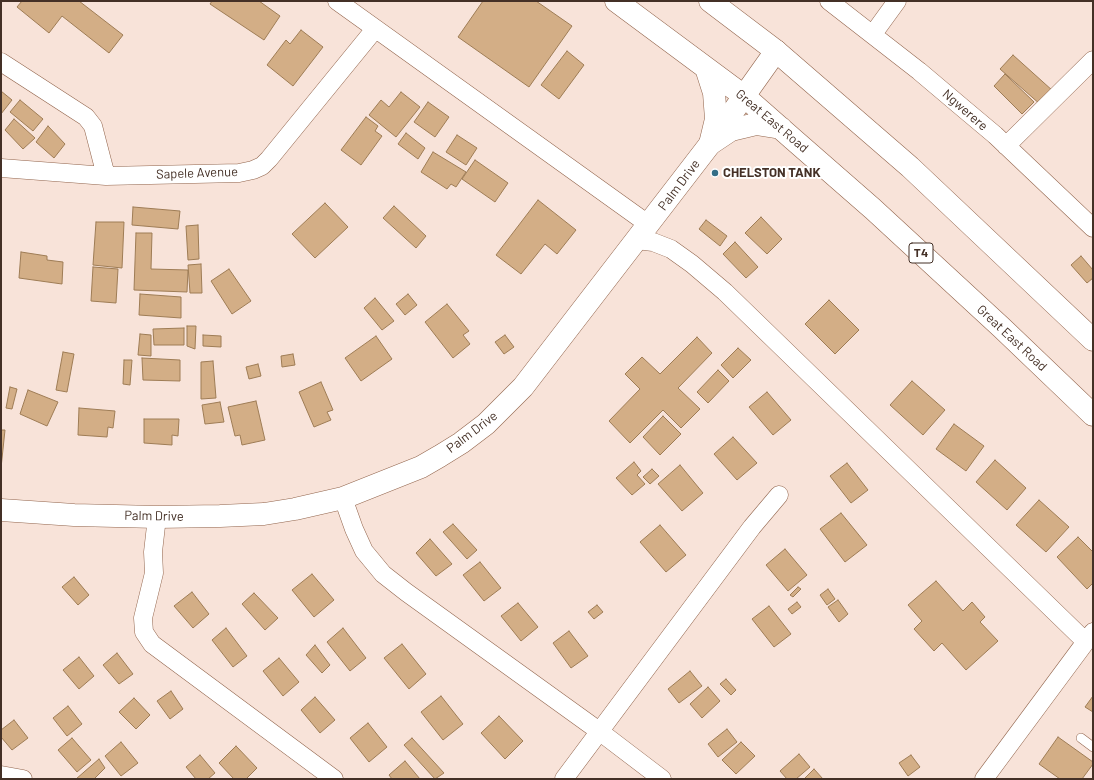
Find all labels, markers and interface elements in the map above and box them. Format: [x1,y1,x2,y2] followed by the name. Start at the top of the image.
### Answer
[732,86,812,156] street label: Great East Road
[939,86,991,134] street label: Ngwerere
[655,157,703,213] street label: Palm Drive
[156,164,238,182] street label: Sapele Avenue
[723,165,821,181] place label: CHELSTON TANK
[710,168,720,178] marker: CHELSTON TANK
[909,243,933,263] road number: T4
[974,302,1050,374] street label: Great East Road
[444,408,500,456] street label: Palm Drive
[124,508,184,524] street label: Palm Drive

